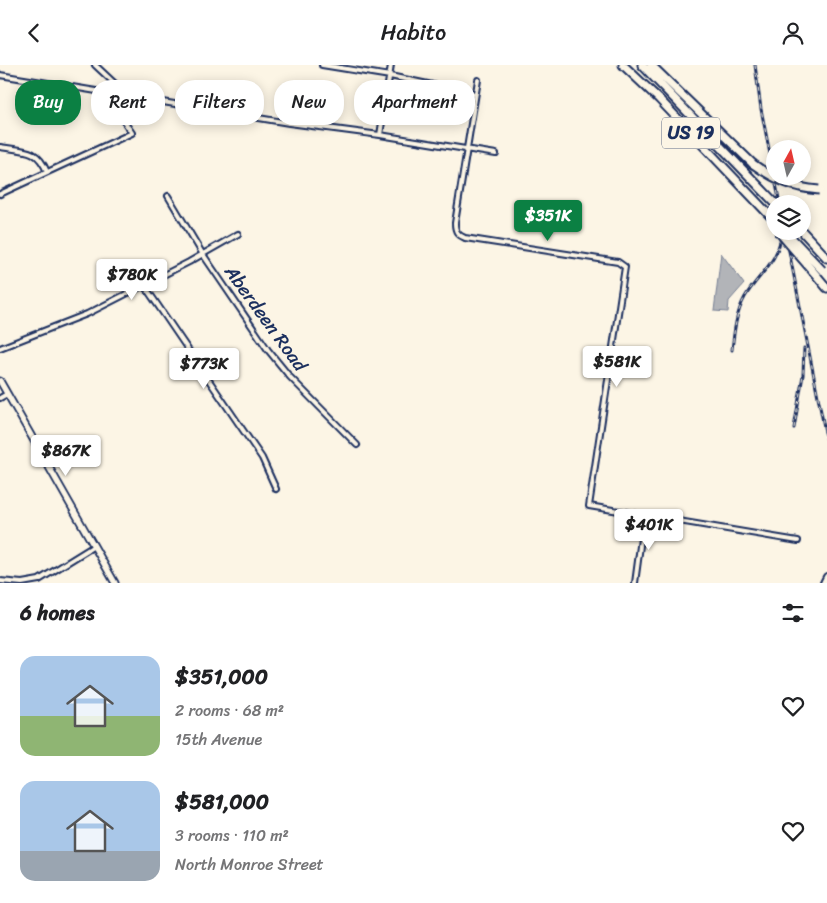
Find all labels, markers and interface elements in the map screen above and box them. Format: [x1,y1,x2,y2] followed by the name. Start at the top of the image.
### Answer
[381,13,446,52] text: Habito
[20,19,48,47] icon: back
[779,19,807,47] icon: person
[15,80,81,125] chip: Buy
[91,80,165,125] chip: Rent
[175,80,264,125] chip: Filters
[274,80,344,125] chip: New
[354,80,475,125] chip: Apartment
[662,117,720,149] road number: US 19
[766,140,811,185] north arrow
[766,140,811,240] map controls
[766,195,811,240] button: layers
[513,199,583,242] pin: $351K
[525,201,571,230] text: $351K
[215,257,317,379] street label: Aberdeen Road
[97,259,167,301] pin: $780K
[107,260,157,289] text: $780K
[582,345,652,388] pin: $581K
[169,347,239,390] pin: $773K
[594,347,640,376] text: $581K
[180,349,228,378] text: $773K
[31,435,101,477] pin: $867K
[42,436,90,465] text: $867K
[614,509,684,551] pin: $401K
[625,510,673,539] text: $401K
[20,594,95,632] text: 6 homes
[779,599,807,627] icon: filters
[175,658,268,696] text: $351,000
[60,676,120,736] icon: home
[779,692,807,720] icon: heart
[175,696,284,725] text: 2 rooms · 68 m²
[175,725,262,754] text: 15th Avenue
[175,783,269,821] text: $581,000
[60,801,120,861] icon: home
[779,817,807,845] icon: heart
[175,821,289,850] text: 3 rooms · 110 m²
[175,850,324,879] text: North Monroe Street

